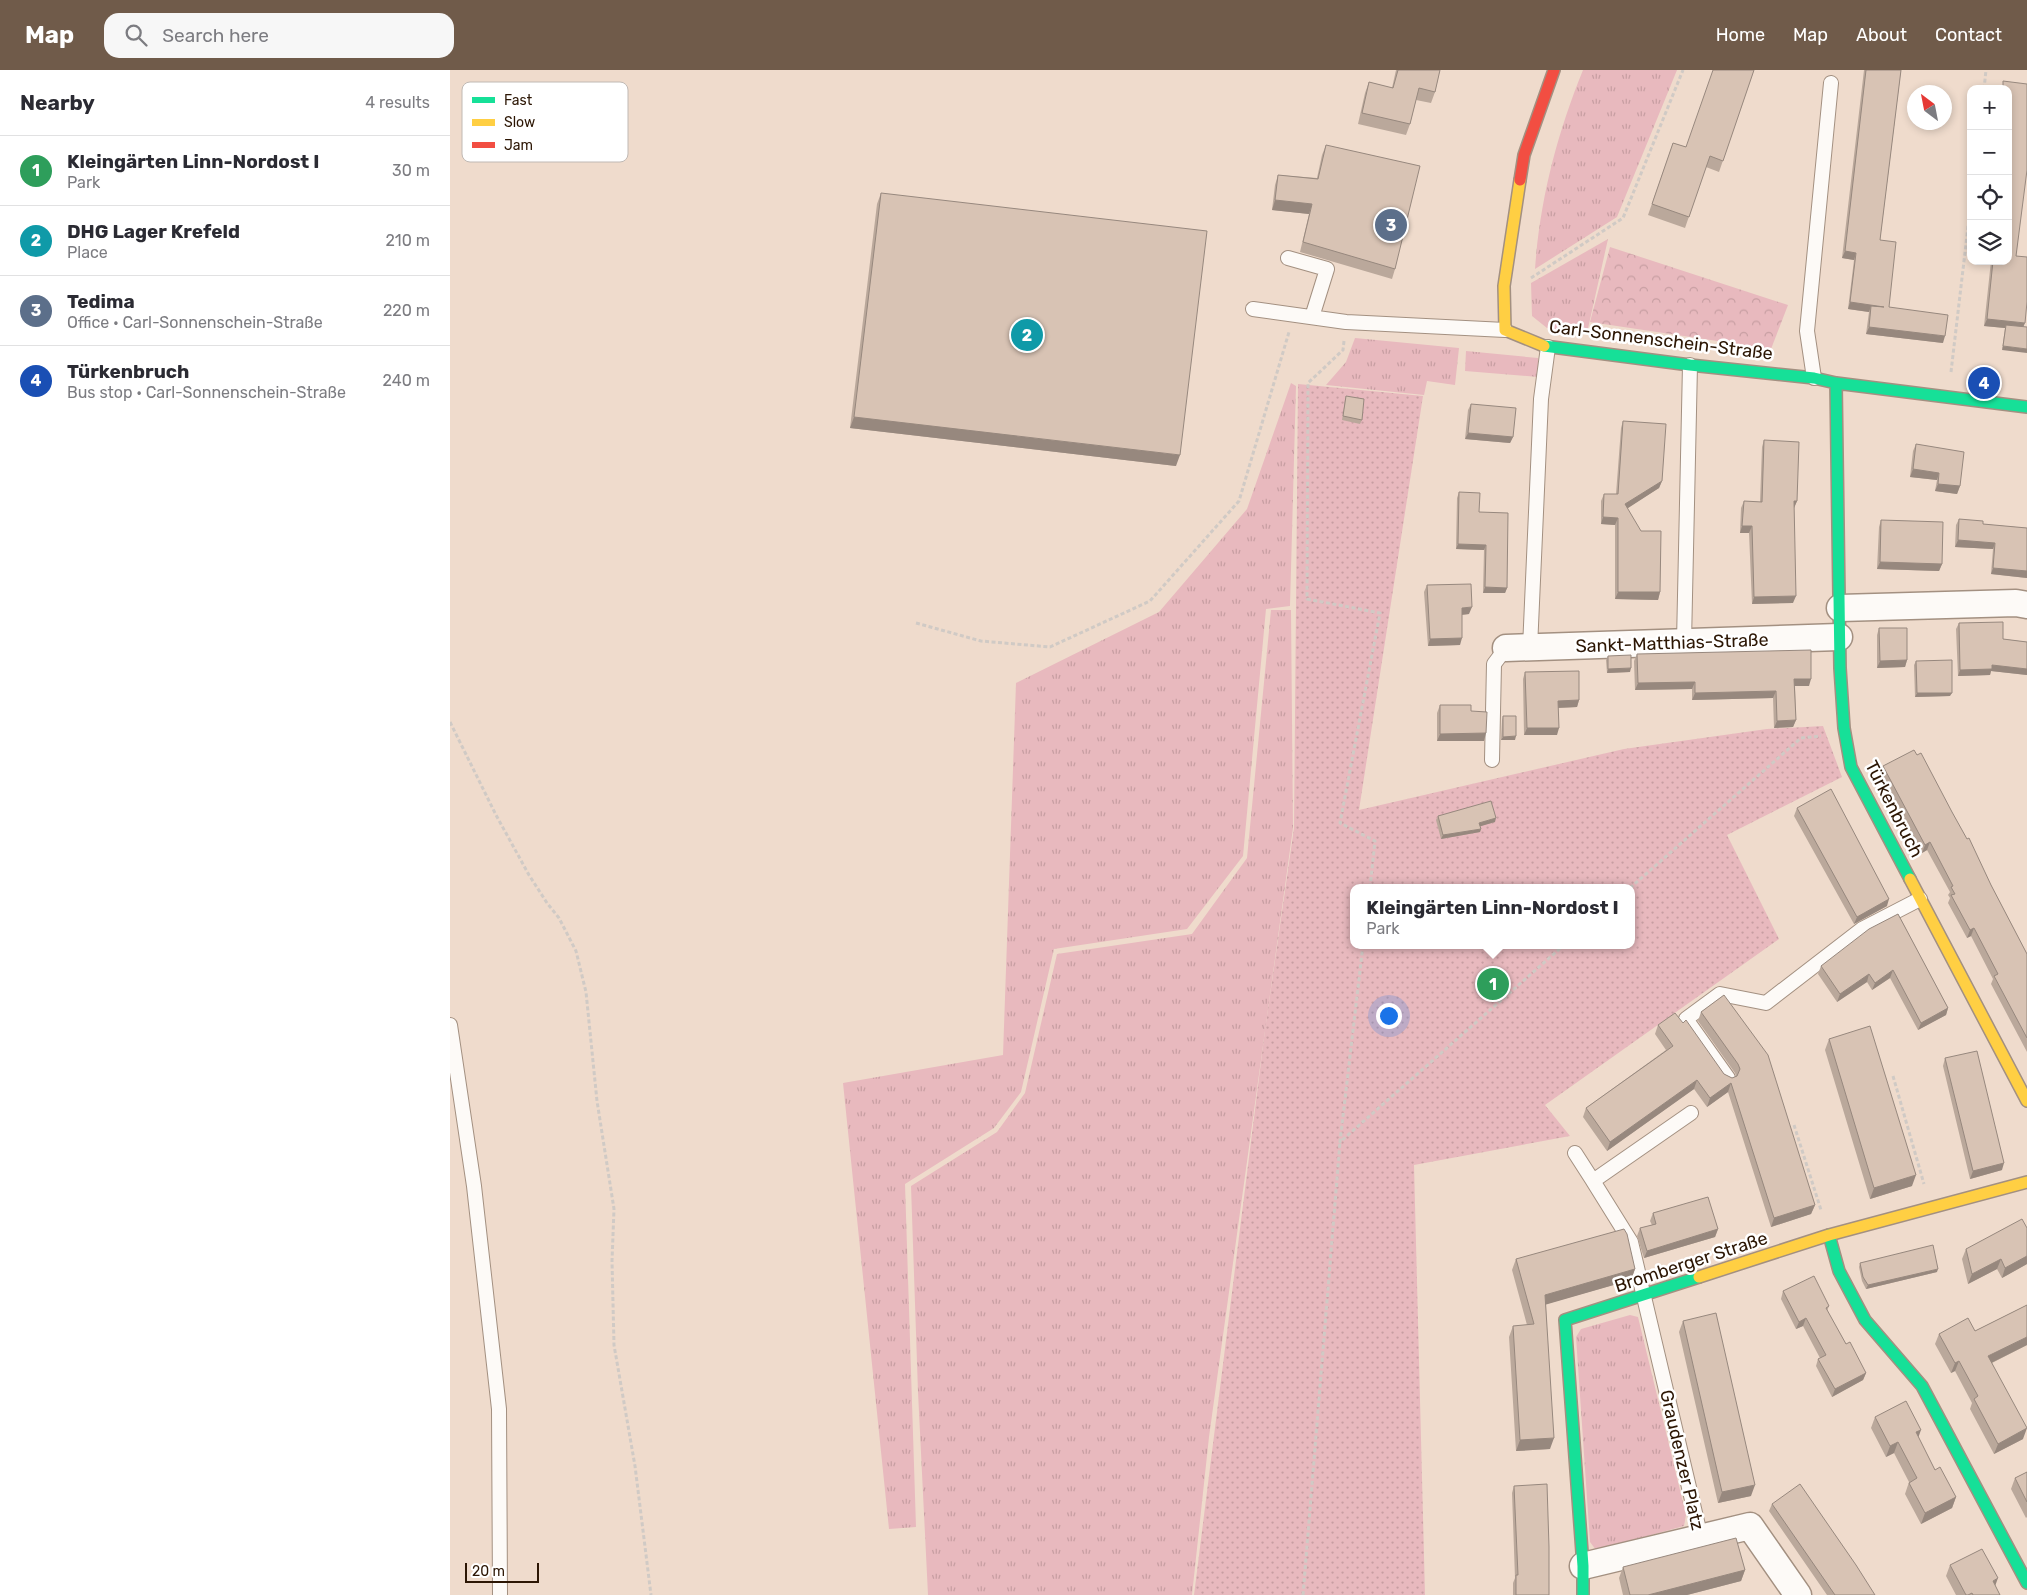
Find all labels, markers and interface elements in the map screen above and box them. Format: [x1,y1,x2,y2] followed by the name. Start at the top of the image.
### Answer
[104,13,454,58] search box
[25,21,74,49] text: Map
[122,21,150,49] icon: search
[162,24,269,47] text: Search here
[1716,24,1765,46] text: Home
[1793,24,1828,46] text: Map
[1856,24,1907,46] text: About
[1935,24,2002,46] text: Contact
[462,82,628,162] legend
[1907,85,1952,130] north arrow
[1967,85,2012,265] map controls
[1967,85,2012,130] button: +
[20,90,95,115] text: Nearby
[504,92,533,109] text: Fast
[365,93,430,112] text: 4 results
[504,114,535,131] text: Slow
[1967,130,2012,175] button: −
[504,137,533,154] text: Jam
[67,150,319,173] text: Kleingärten Linn-Nordost I
[32,161,40,180] text: 1
[392,161,430,180] text: 30 m
[67,173,100,192] text: Park
[1967,175,2012,220] button: locate
[1375,206,1407,244] pin: 3
[67,220,240,243] text: DHG Lager Krefeld
[1967,220,2012,265] button: layers
[31,231,41,250] text: 2
[385,231,430,250] text: 210 m
[67,243,108,262] text: Place
[67,290,135,313] text: Tedima
[31,301,41,320] text: 3
[383,301,430,320] text: 220 m
[67,313,323,332] text: Office · Carl-Sonnenschein-Straße
[1548,315,1774,365] street label: Carl-Sonnenschein-Straße
[1011,316,1043,354] pin: 2
[67,360,189,383] text: Türkenbruch
[1968,364,2000,402] pin: 4
[31,371,41,390] text: 4
[383,371,430,390] text: 240 m
[67,383,346,402] text: Bus stop · Carl-Sonnenschein-Straße
[1575,629,1769,657] street label: Sankt-Matthias-Straße
[1860,757,1928,861] street label: Türkenbruch
[1350,884,1635,949] popup
[1366,896,1619,919] text: Kleingärten Linn-Nordost I
[1366,919,1400,938] text: Park
[1477,965,1509,1003] pin: 1
[1376,1003,1402,1029] your location
[1612,1227,1770,1297] street label: Bromberger Straße
[1655,1388,1709,1532] street label: Graudenzer Platz
[465,1560,539,1583] scale bar
[472,1563,505,1580] text: 20 m

